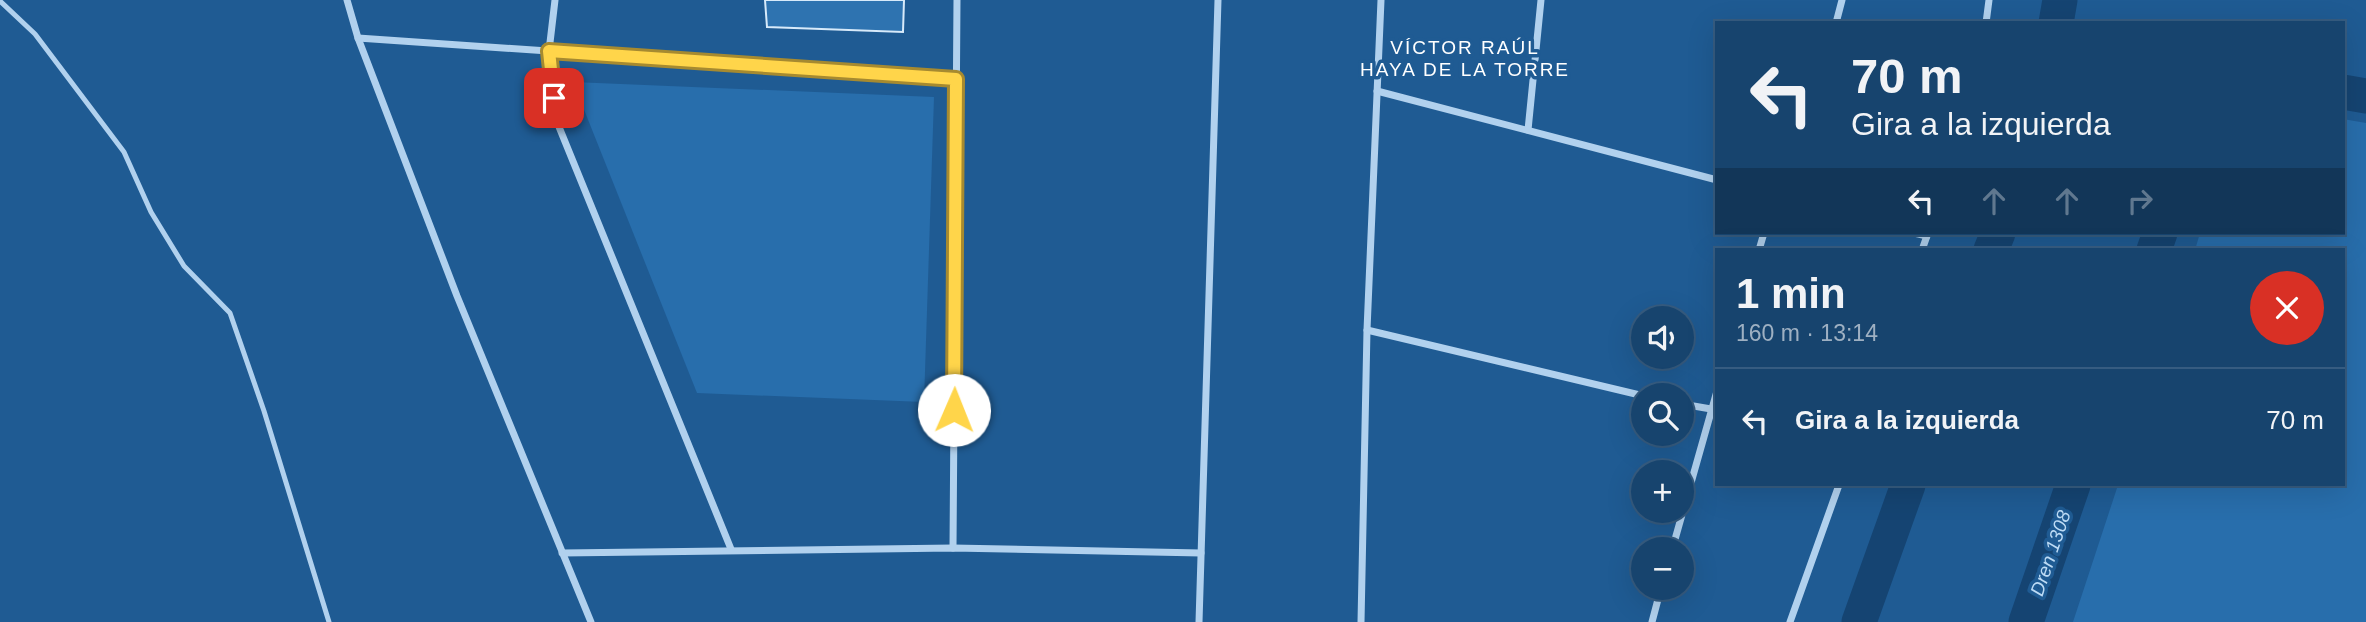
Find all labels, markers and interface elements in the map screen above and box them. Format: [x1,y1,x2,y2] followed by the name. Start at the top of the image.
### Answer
[1360,37,1570,80] district label: VÍCTOR RAÚL HAYA DE LA TORRE
[1736,49,1827,140] icon: left
[1851,49,1963,103] text: 70 m
[524,68,584,128] pin
[535,79,573,117] icon: arrive
[1851,106,2111,142] text: Gira a la izquierda
[1902,182,1940,220] icon: left
[1975,182,2013,220] icon: ahead
[2048,182,2086,220] icon: ahead
[2121,182,2159,220] icon: right
[1736,270,1846,317] text: 1 min
[2250,271,2324,345] button: close
[1631,306,1694,600] map controls
[1631,306,1694,369] button: sound
[1736,320,1878,346] text: 160 m · 13:14
[917,373,991,447] position arrow
[1631,383,1694,446] button: search
[1736,402,1774,440] icon: left
[1795,405,2019,435] text: Gira a la izquierda
[2266,405,2324,435] text: 70 m
[1631,460,1694,523] button: +
[2026,507,2075,599] water label: Dren 1308
[1631,537,1694,600] button: −

